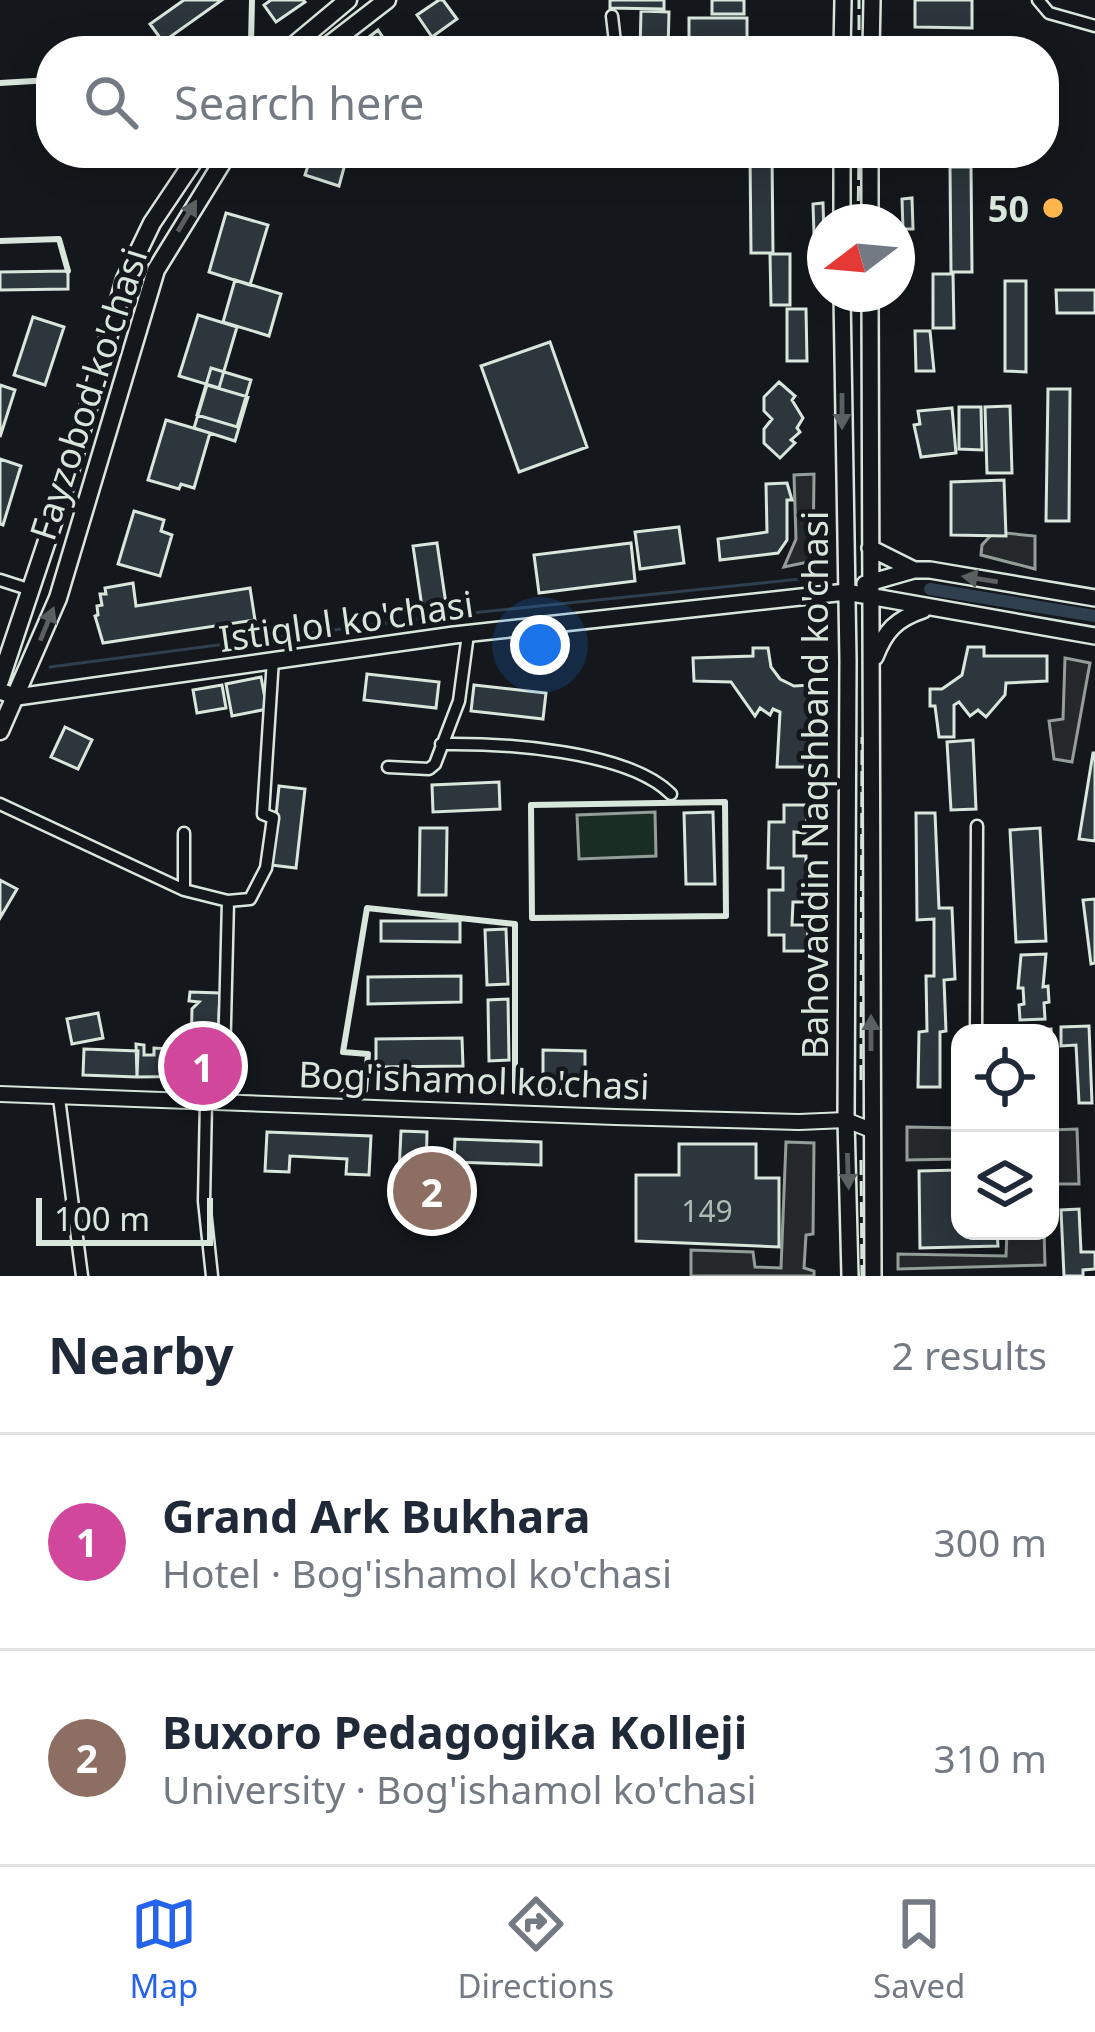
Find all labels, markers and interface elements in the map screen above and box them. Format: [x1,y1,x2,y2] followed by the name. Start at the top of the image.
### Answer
[36,36,1059,168] search box
[78,69,144,135] icon: search
[174,72,424,133] text: Search here
[988,184,1029,233] place label: 50
[1040,195,1066,221] marker: 50
[175,199,196,233] one-way arrow
[807,204,915,312] north arrow
[18,242,158,546] street label: Fayzobod ko'chasi
[832,393,852,431] one-way arrow
[790,511,839,1059] street label: Bahovaddin Naqshband ko'chasi
[960,569,998,587] one-way arrow
[216,579,476,663] street label: Istiqlol ko'chasi
[38,605,57,641] one-way arrow
[510,615,570,675] your location
[861,1013,881,1051] one-way arrow
[164,1021,242,1111] pin: 1
[951,1024,1059,1240] map controls
[951,1024,1059,1132] button: locate
[298,1049,650,1111] street label: Bog'ishamol ko'chasi
[951,1132,1059,1240] button: layers
[393,1146,471,1236] pin: 2
[839,1153,858,1191] one-way arrow
[681,1190,733,1231] house number: 149
[36,1192,213,1245] scale bar
[54,1196,150,1241] text: 100 m
[48,1319,234,1389] text: Nearby
[892,1328,1047,1381] text: 2 results
[162,1485,590,1546] text: Grand Ark Bukhara
[76,1515,98,1568] text: 1
[933,1515,1047,1568] text: 300 m
[162,1546,672,1599] text: Hotel · Bog'ishamol ko'chasi
[162,1701,747,1762] text: Buxoro Pedagogika Kolleji
[76,1731,98,1784] text: 2
[933,1731,1047,1784] text: 310 m
[162,1762,757,1815] text: University · Bog'ishamol ko'chasi
[130,1891,198,2008] tab: Map
[457,1891,614,2008] tab: Directions
[873,1891,965,2008] tab: Saved

